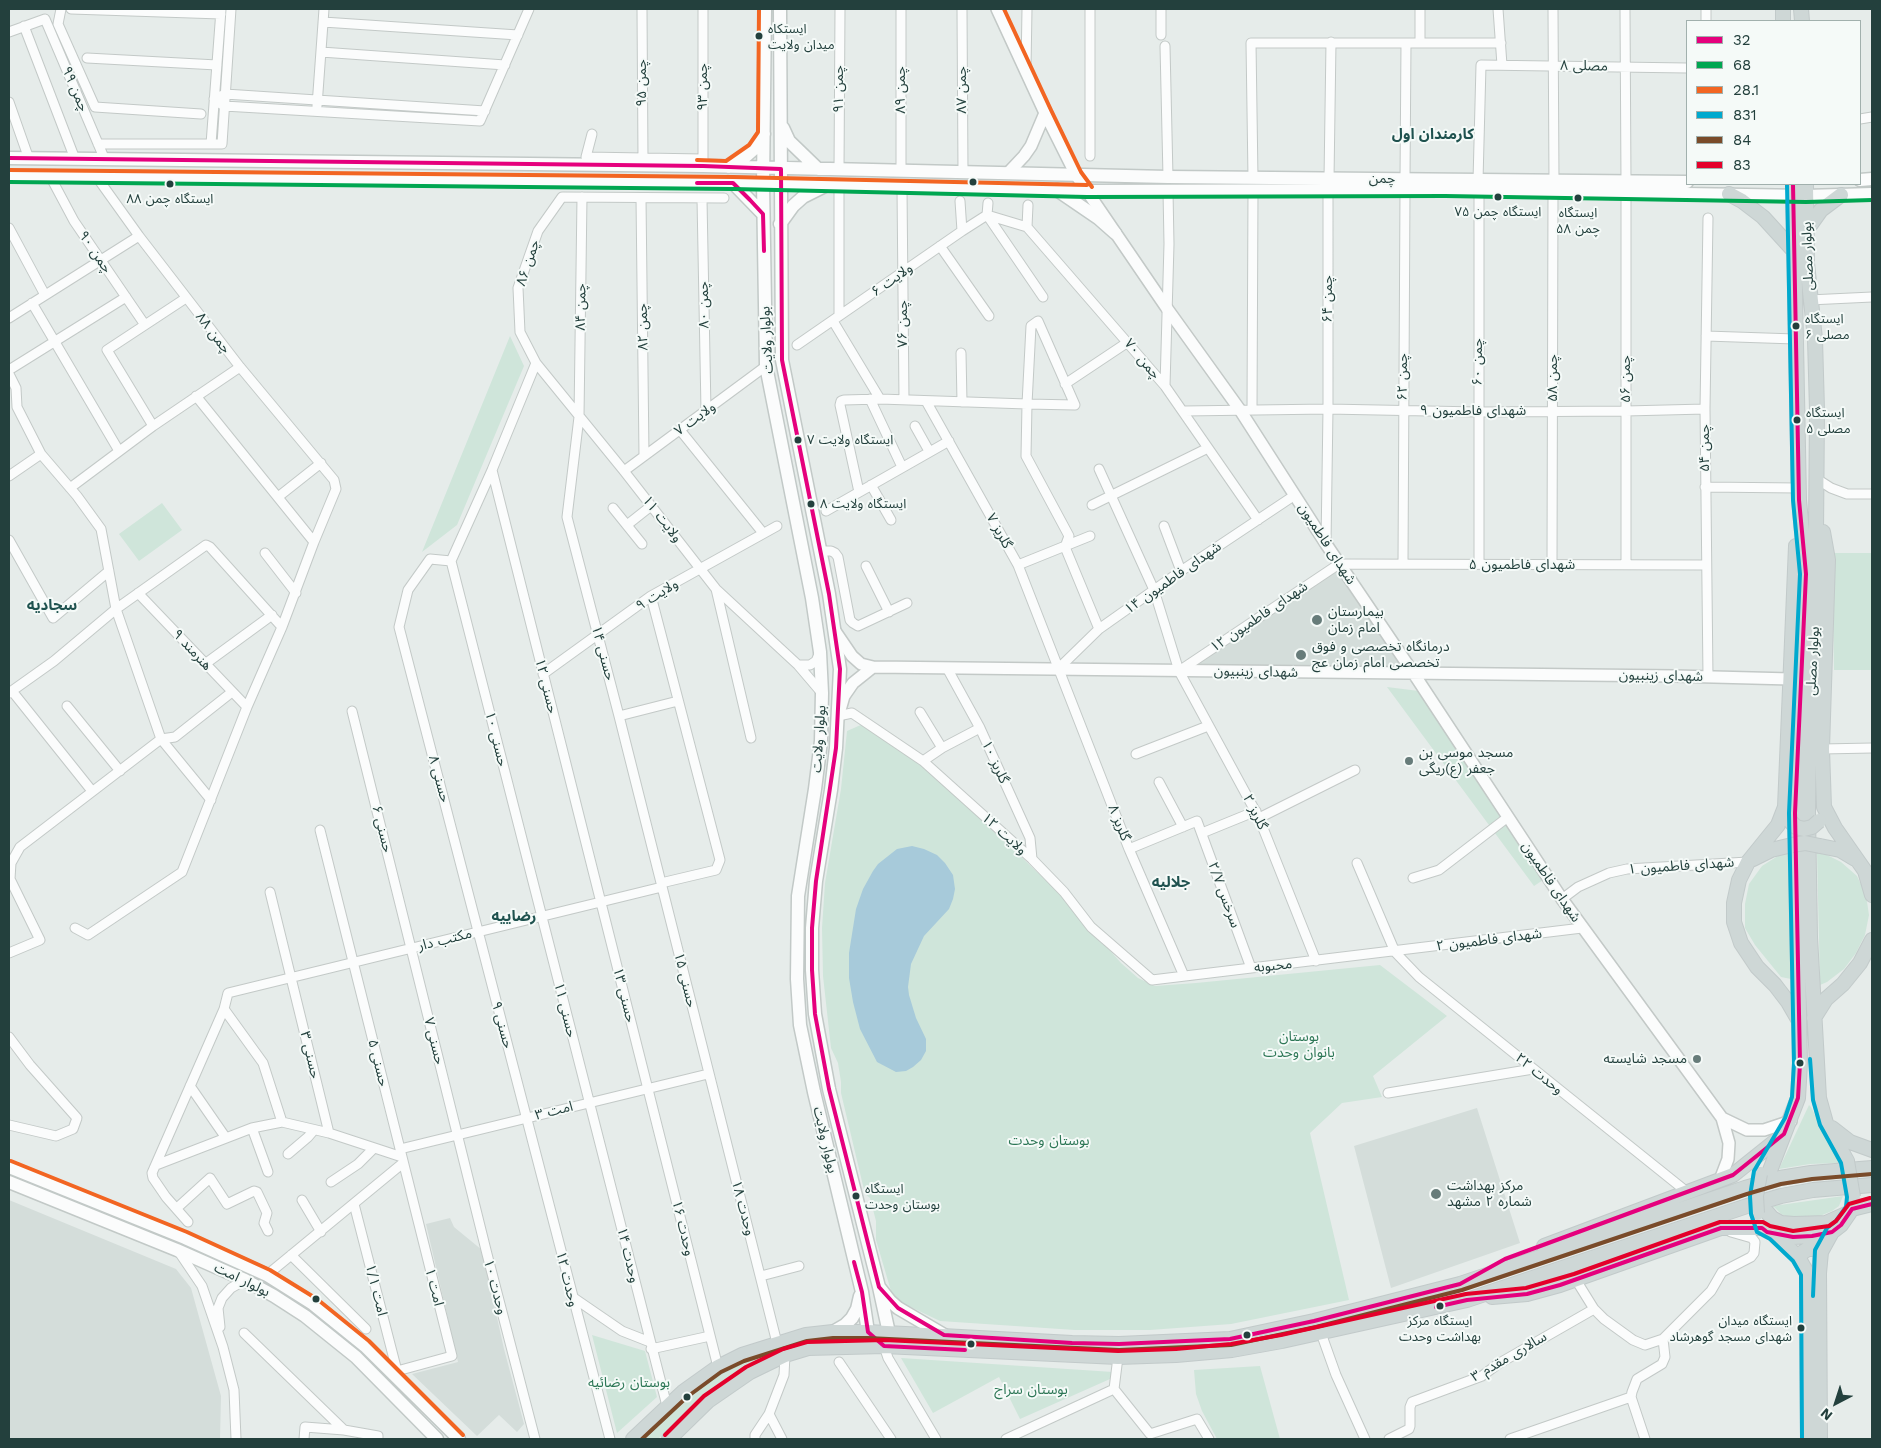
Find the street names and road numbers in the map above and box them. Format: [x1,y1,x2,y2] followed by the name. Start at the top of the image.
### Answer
[1560,57,1608,75] street label: مصلی ۸
[634,59,650,107] street label: چمن ۹۵
[695,63,711,111] street label: چمن ۹۳
[58,64,92,114] street label: چمن ۹۹
[831,65,847,113] street label: چمن ۹۱
[893,66,909,114] street label: چمن ۸۹
[954,66,970,114] street label: چمن ۸۷
[1369,171,1395,187] street label: چمن
[1798,221,1818,291] street label: بولوار مصلی
[75,228,115,276] street label: چمن ۹۰
[513,238,543,288] street label: چمن ۸۶
[868,260,916,300] street label: ولایت ۶
[1320,275,1336,323] street label: چمن ۶۴
[695,281,713,329] street label: چمن ۸۰
[572,283,590,331] street label: چمن ۸۴
[895,300,911,348] street label: چمن ۷۶
[634,303,652,351] street label: چمن ۸۲
[757,306,777,374] street label: بولوار ولایت
[192,309,234,357] street label: چمن ۸۸
[1120,335,1164,383] street label: چمن ۷۰
[1470,338,1486,386] street label: چمن ۶۰
[1395,353,1411,401] street label: چمن ۶۲
[1545,354,1561,402] street label: چمن ۵۸
[1618,355,1634,403] street label: چمن ۵۶
[671,398,719,440] street label: ولایت ۷
[1420,403,1526,419] street label: شهدای فاطمیون ۹
[1697,424,1713,472] street label: چمن ۵۴
[639,492,685,546] street label: ولایت ۱۱
[1294,500,1360,588] street label: شهدای فاطمیون
[983,510,1015,552] street label: گلریز ۷
[1121,538,1225,618] street label: شهدای فاطمیون ۱۴
[1469,557,1575,573] street label: شهدای فاطمیون ۵
[633,576,681,614] street label: ولایت ۹
[1207,578,1311,656] street label: شهدای فاطمیون ۱۲
[588,624,618,682] street label: حسنی ۱۴
[169,626,215,674] street label: هنرمند ۹
[1803,626,1823,696] street label: بولوار مصلی
[531,657,561,715] street label: حسنی ۱۲
[1214,663,1298,681] street label: شهدای زینبیون
[1619,667,1703,685] street label: شهدای زینبیون
[808,705,830,773] street label: بولوار ولایت
[481,710,511,768] street label: حسنی ۱۰
[978,738,1012,786] street label: گلریز ۱۰
[425,754,453,804] street label: حسنی ۸
[1239,791,1271,833] street label: گلریز ۲
[1104,802,1134,844] street label: گلریز ۸
[368,804,396,854] street label: حسنی ۶
[978,809,1030,859] street label: ولایت ۱۲
[1518,839,1584,925] street label: شهدای فاطمیون
[1627,854,1735,878] street label: شهدای فاطمیون ۱
[1204,860,1244,930] street label: سرخس ۲/۷
[416,925,474,955] street label: مکتب دار
[1435,925,1543,955] street label: شهدای فاطمیون ۲
[670,951,700,1009] street label: حسنی ۱۵
[1253,956,1293,976] street label: محبوبه
[609,966,639,1024] street label: حسنی ۱۳
[550,981,580,1039] street label: حسنی ۱۱
[488,1000,516,1050] street label: حسنی ۹
[420,1016,448,1066] street label: حسنی ۷
[296,1030,324,1080] street label: حسنی ۳
[364,1038,392,1088] street label: حسنی ۵
[1512,1050,1566,1098] street label: وحدت ۲۲
[533,1098,575,1124] street label: امت ۳
[809,1105,841,1175] street label: بولوار ولایت
[728,1178,758,1238] street label: وحدت ۱۸
[668,1198,698,1258] street label: وحدت ۱۶
[613,1225,643,1285] street label: وحدت ۱۴
[552,1249,582,1309] street label: وحدت ۱۲
[480,1257,510,1317] street label: وحدت ۱۰
[211,1259,273,1301] street label: بولوار امت
[361,1262,391,1318] street label: امت ۱/۱
[421,1266,447,1308] street label: امت ۱
[1468,1328,1550,1386] street label: سالاری مقدم ۳

